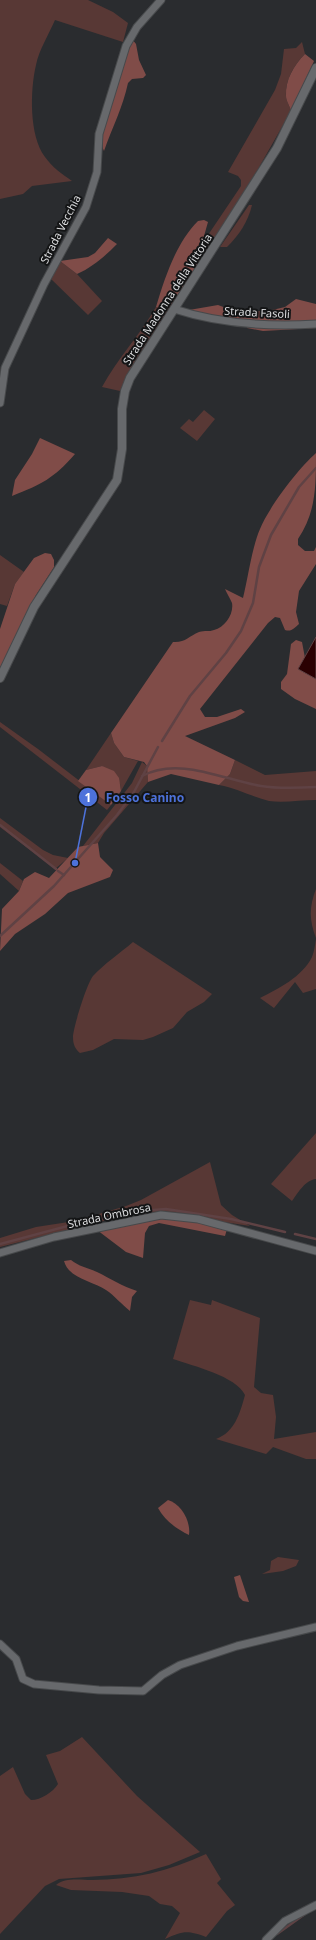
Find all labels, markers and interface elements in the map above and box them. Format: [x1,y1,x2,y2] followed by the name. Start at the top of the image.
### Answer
[36,192,84,266] street label: Strada Vecchia
[119,230,215,368] street label: Strada Madonna della Vittoria
[224,303,290,321] street label: Strada Fasoli
[78,785,192,809] callout: Fosso Canino
[85,789,91,806] text: 1
[106,789,184,806] text: Fosso Canino
[66,1199,152,1231] street label: Strada Ombrosa

